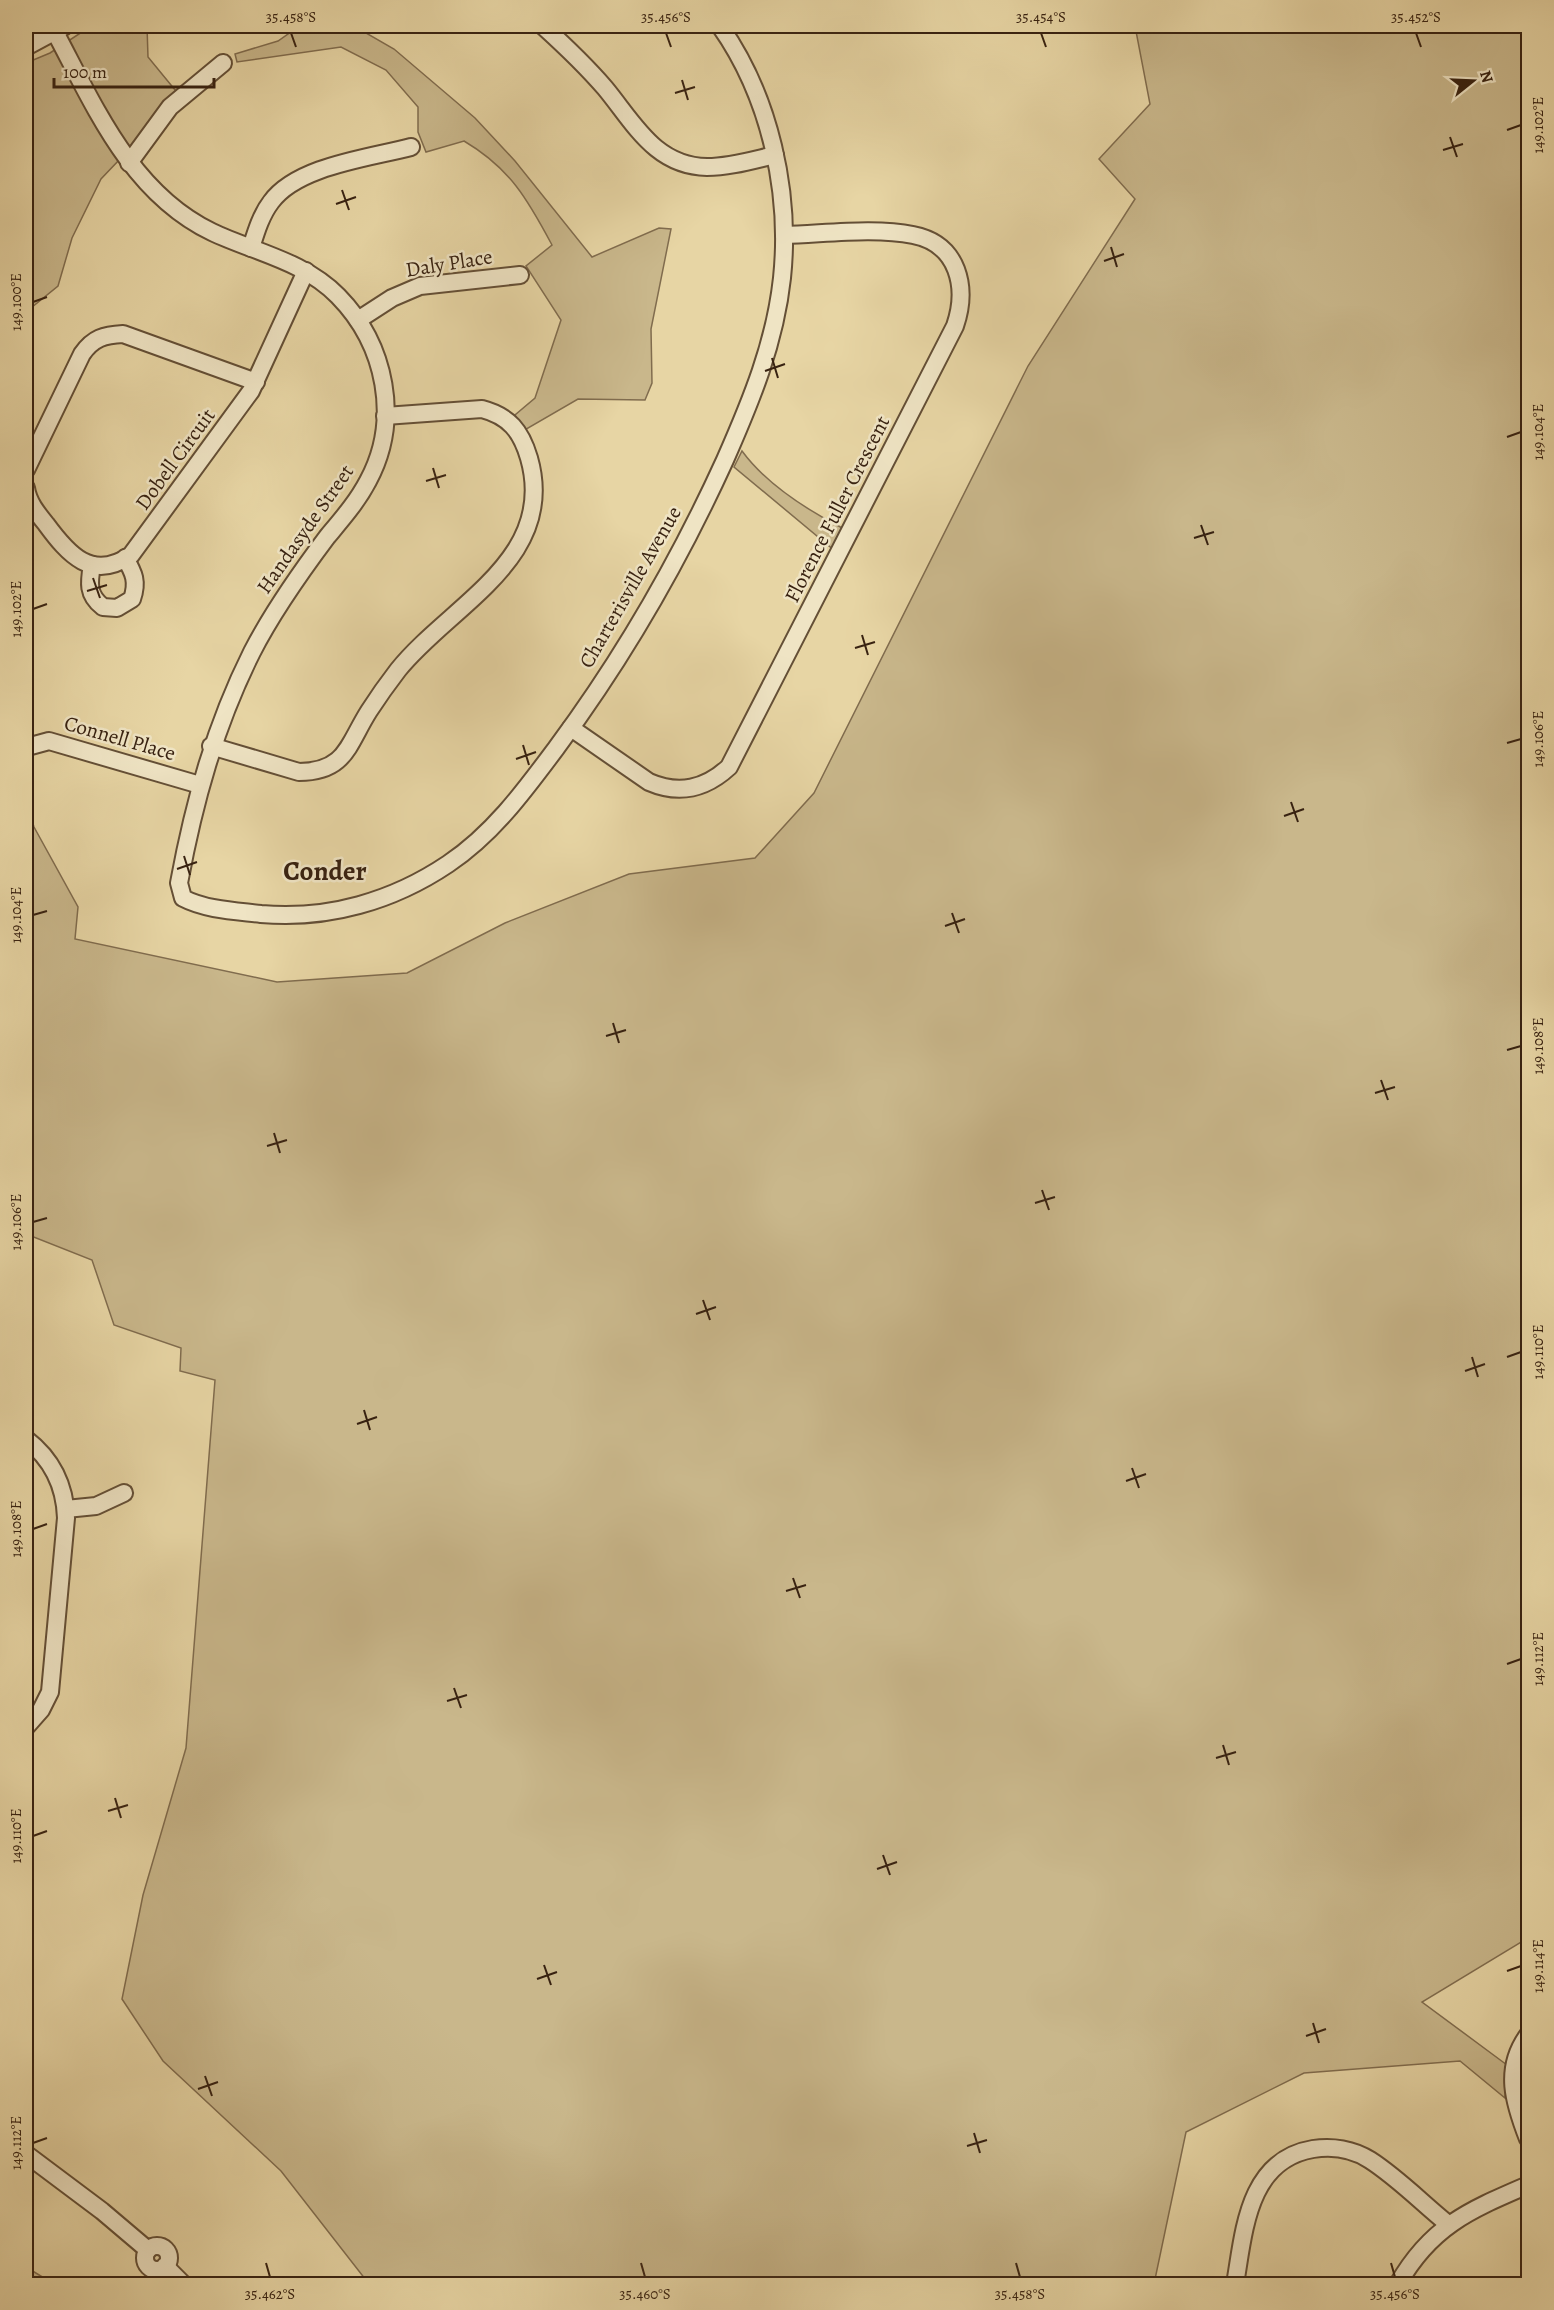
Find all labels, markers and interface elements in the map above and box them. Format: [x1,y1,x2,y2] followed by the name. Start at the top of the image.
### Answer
[266,7,316,27] text: 35.458°S
[641,7,691,27] text: 35.456°S
[1016,7,1066,27] text: 35.454°S
[1391,7,1441,27] text: 35.452°S
[54,51,214,89] scale bar
[1443,51,1503,111] north arrow
[63,60,107,84] text: 100 m
[1474,68,1499,86] text: N
[1528,97,1548,153] text: 149.102°E
[404,242,494,284] street label: Daly Place
[6,273,26,331] text: 149.100°E
[129,402,221,515] street label: Dobell Circuit
[1528,404,1548,460] text: 149.104°E
[778,411,896,607] street label: Florence Fuller Crescent
[250,459,360,599] street label: Handasyde Street
[572,501,688,673] street label: Charterisville Avenue
[6,581,26,637] text: 149.102°E
[61,709,179,767] street label: Connell Place
[1528,711,1548,767] text: 149.106°E
[283,853,367,889] district label: Conder
[6,887,26,943] text: 149.104°E
[1528,1017,1548,1075] text: 149.108°E
[6,1194,26,1250] text: 149.106°E
[1528,1325,1548,1379] text: 149.110°E
[6,1500,26,1558] text: 149.108°E
[1528,1632,1548,1686] text: 149.112°E
[6,1809,26,1863] text: 149.110°E
[1528,1939,1548,1993] text: 149.114°E
[6,2116,26,2170] text: 149.112°E
[245,2284,295,2304] text: 35.462°S
[619,2284,671,2304] text: 35.460°S
[995,2284,1045,2304] text: 35.458°S
[1370,2284,1420,2304] text: 35.456°S

